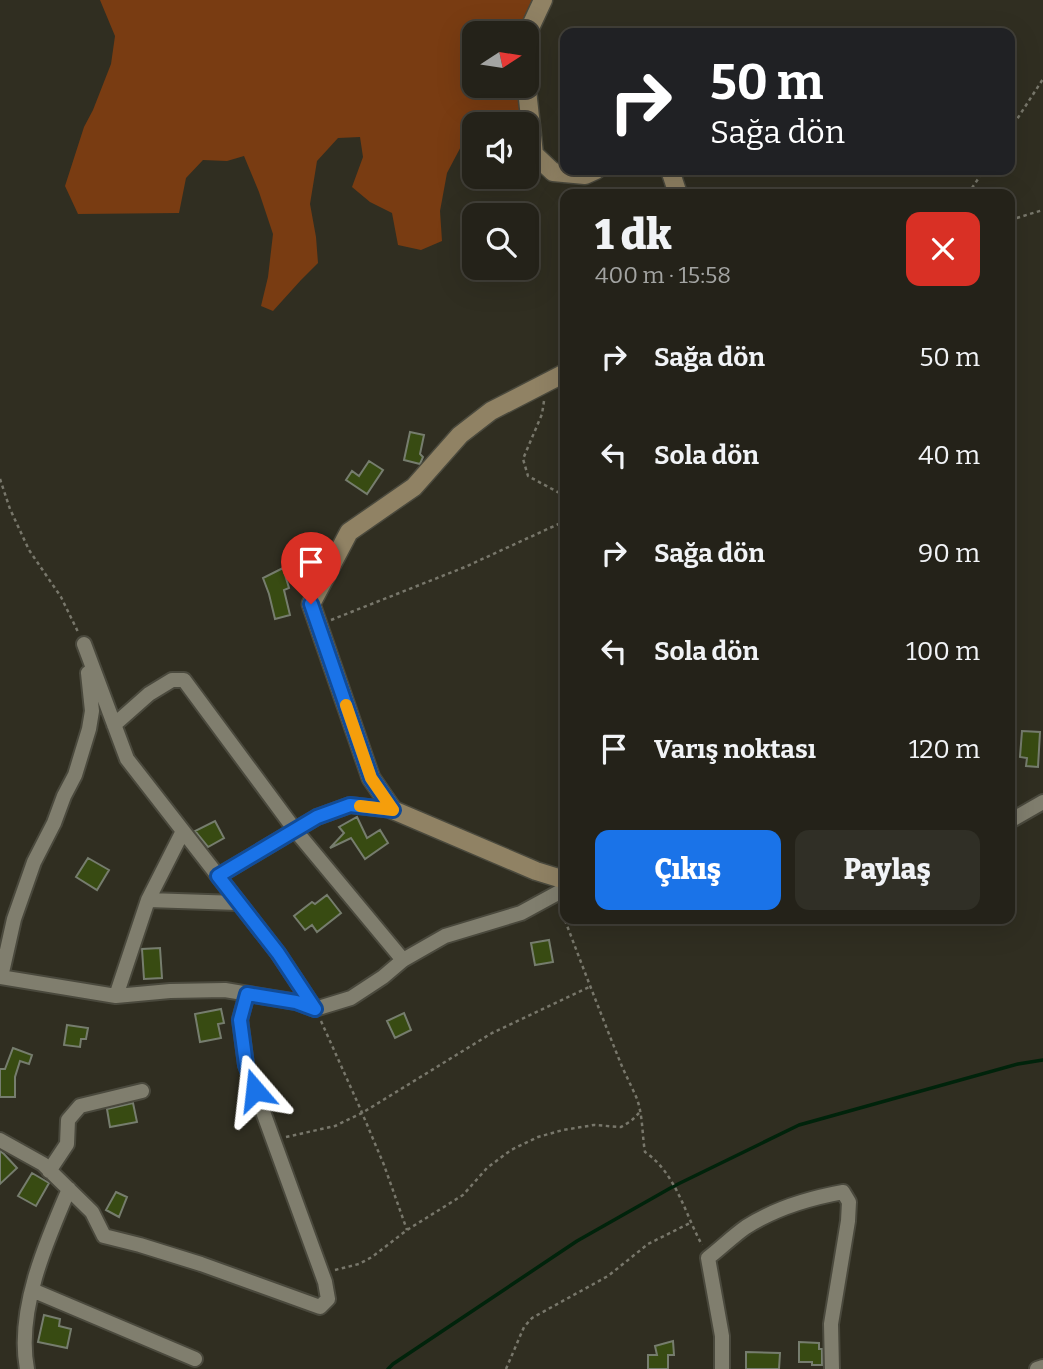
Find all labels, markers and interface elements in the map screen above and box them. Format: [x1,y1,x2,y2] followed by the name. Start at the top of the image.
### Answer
[462,21,539,98] north arrow
[462,21,539,280] map controls
[710,53,823,112] text: 50 m
[595,56,686,147] icon: right
[462,112,539,189] button: sound
[710,113,845,151] text: Sağa dön
[462,203,539,280] button: search
[595,210,672,260] text: 1 dk
[906,212,980,286] button: close
[595,261,731,289] text: 400 m · 15:58
[595,338,633,376] icon: right
[654,342,765,373] text: Sağa dön
[919,342,980,373] text: 50 m
[595,436,633,474] icon: left
[654,440,759,471] text: Sola dön
[918,440,980,471] text: 40 m
[281,532,341,604] pin
[595,534,633,572] icon: right
[654,538,765,569] text: Sağa dön
[918,538,980,569] text: 90 m
[292,543,330,581] icon: arrive
[595,632,633,670] icon: left
[654,636,759,667] text: Sola dön
[906,636,980,667] text: 100 m
[595,730,633,768] icon: arrive
[654,734,816,765] text: Varış noktası
[909,734,980,765] text: 120 m
[595,830,781,910] button: Çıkış
[795,830,980,910] button: Paylaş
[218,1053,292,1127] position arrow

